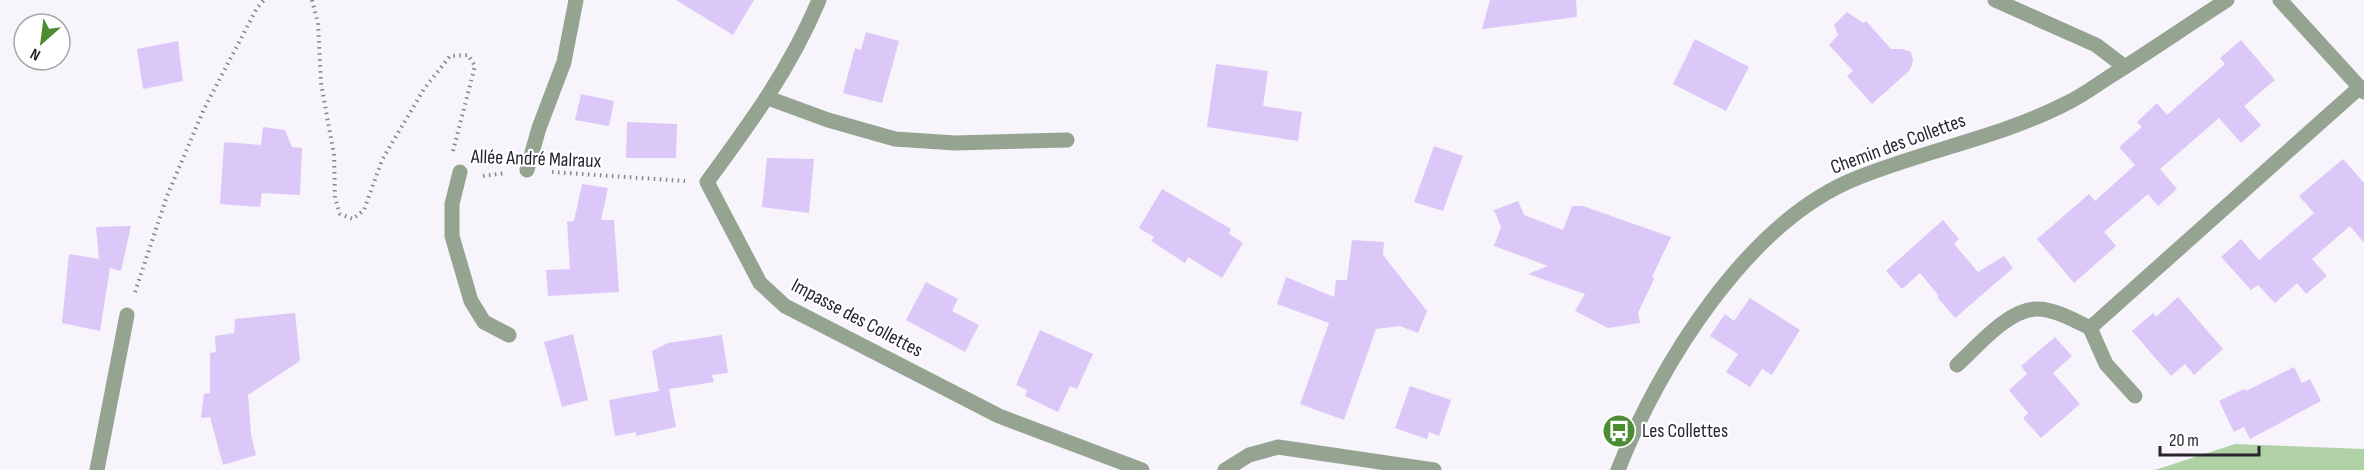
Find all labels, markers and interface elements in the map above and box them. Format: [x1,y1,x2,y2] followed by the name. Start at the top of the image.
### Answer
[12,12,72,72] north arrow
[27,44,44,64] text: N
[1827,108,1969,180] street label: Chemin des Collettes
[469,145,602,173] street label: Allée André Malraux
[787,273,927,363] street label: Impasse des Collettes
[1601,413,1637,449] bus stop icon: Les Collettes
[1642,419,1728,443] place label: Les Collettes
[2160,419,2259,457] scale bar
[2169,430,2199,451] text: 20 m

